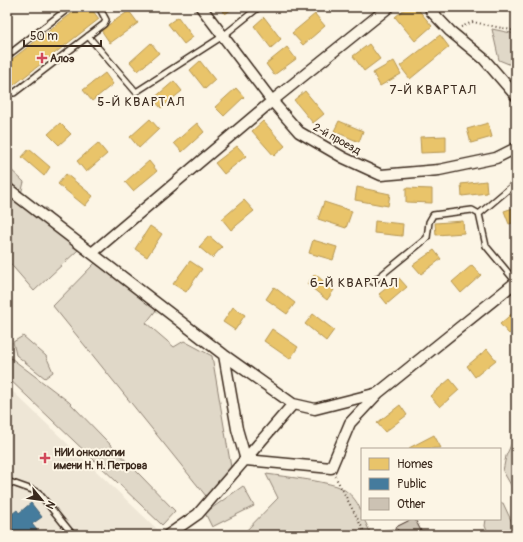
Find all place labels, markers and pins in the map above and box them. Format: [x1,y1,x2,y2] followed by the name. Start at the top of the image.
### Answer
[50,52,75,65] place label: Алоэ
[37,53,47,63] marker: Алоэ
[53,446,147,472] place label: НИИ онкологии имени Н. Н. Петрова
[39,452,51,464] marker: НИИ онкологии имени Н. Н. Петрова

